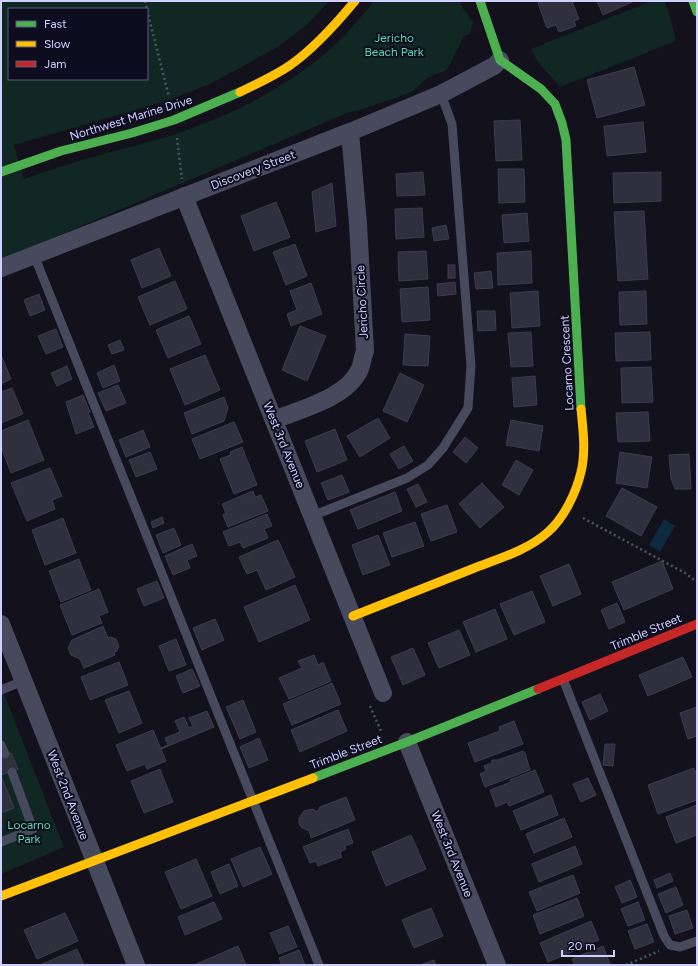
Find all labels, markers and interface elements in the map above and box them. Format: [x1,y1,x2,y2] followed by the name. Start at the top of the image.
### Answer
[8,8,148,80] legend
[44,17,67,31] text: Fast
[365,31,424,59] park label: Jericho Beach Park
[44,37,71,51] text: Slow
[44,57,67,71] text: Jam
[68,93,194,143] street label: Northwest Marine Drive
[209,147,298,193] street label: Discovery Street
[353,264,371,339] street label: Jericho Circle
[557,314,576,411] street label: Locarno Crescent
[260,400,308,491] street label: West 3rd Avenue
[608,611,684,653] street label: Trimble Street
[308,732,384,772] street label: Trimble Street
[45,748,92,842] street label: West 2nd Avenue
[428,809,476,900] street label: West 3rd Avenue
[7,818,51,846] park label: Locarno Park
[562,932,614,958] scale bar
[568,939,596,953] text: 20 m

